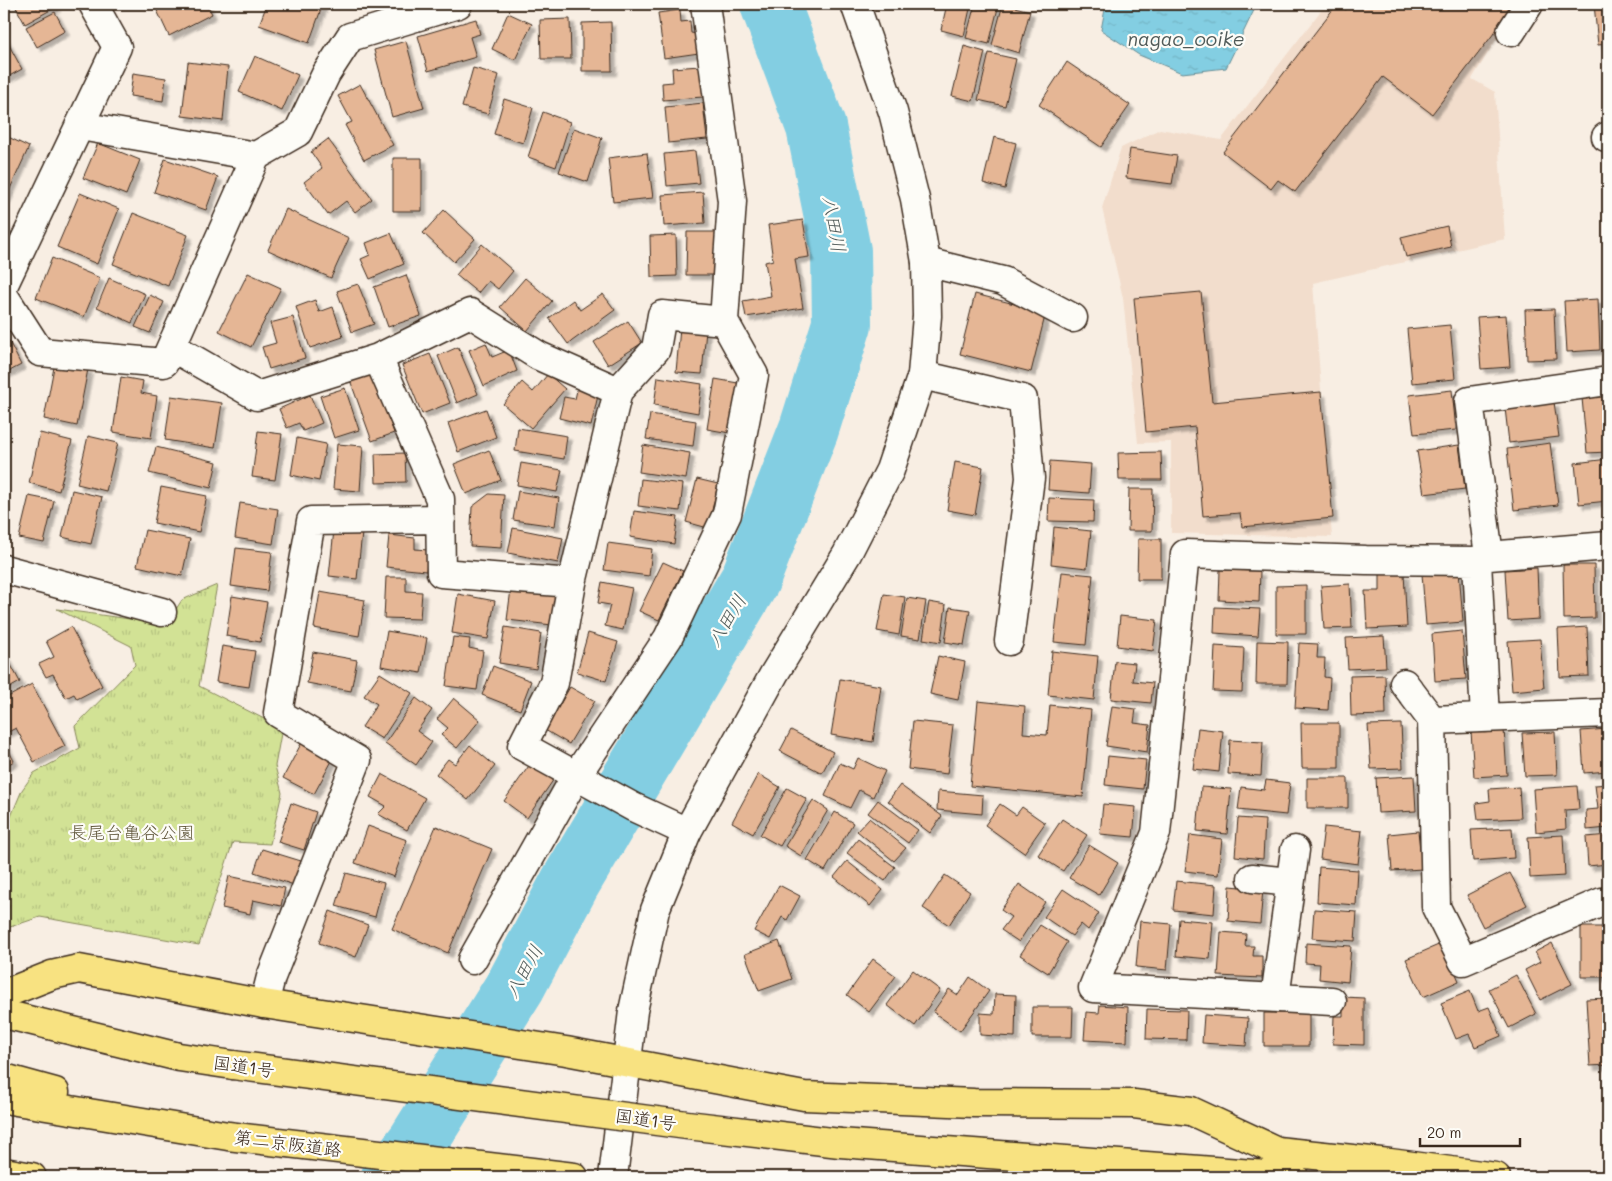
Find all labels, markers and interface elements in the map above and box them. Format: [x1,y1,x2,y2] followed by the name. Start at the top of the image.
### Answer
[1127,26,1245,51] water label: nagao_ooike
[818,194,852,254] water label: 八田川
[701,589,751,651] water label: 八田川
[69,820,195,844] park label: 長尾台亀谷公園
[498,940,548,1002] water label: 八田川
[212,1050,276,1082] street label: 国道1号
[614,1103,678,1135] street label: 国道1号
[1420,1116,1520,1148] scale bar
[1427,1122,1461,1142] text: 20 m
[233,1125,343,1161] street label: 第二京阪道路

